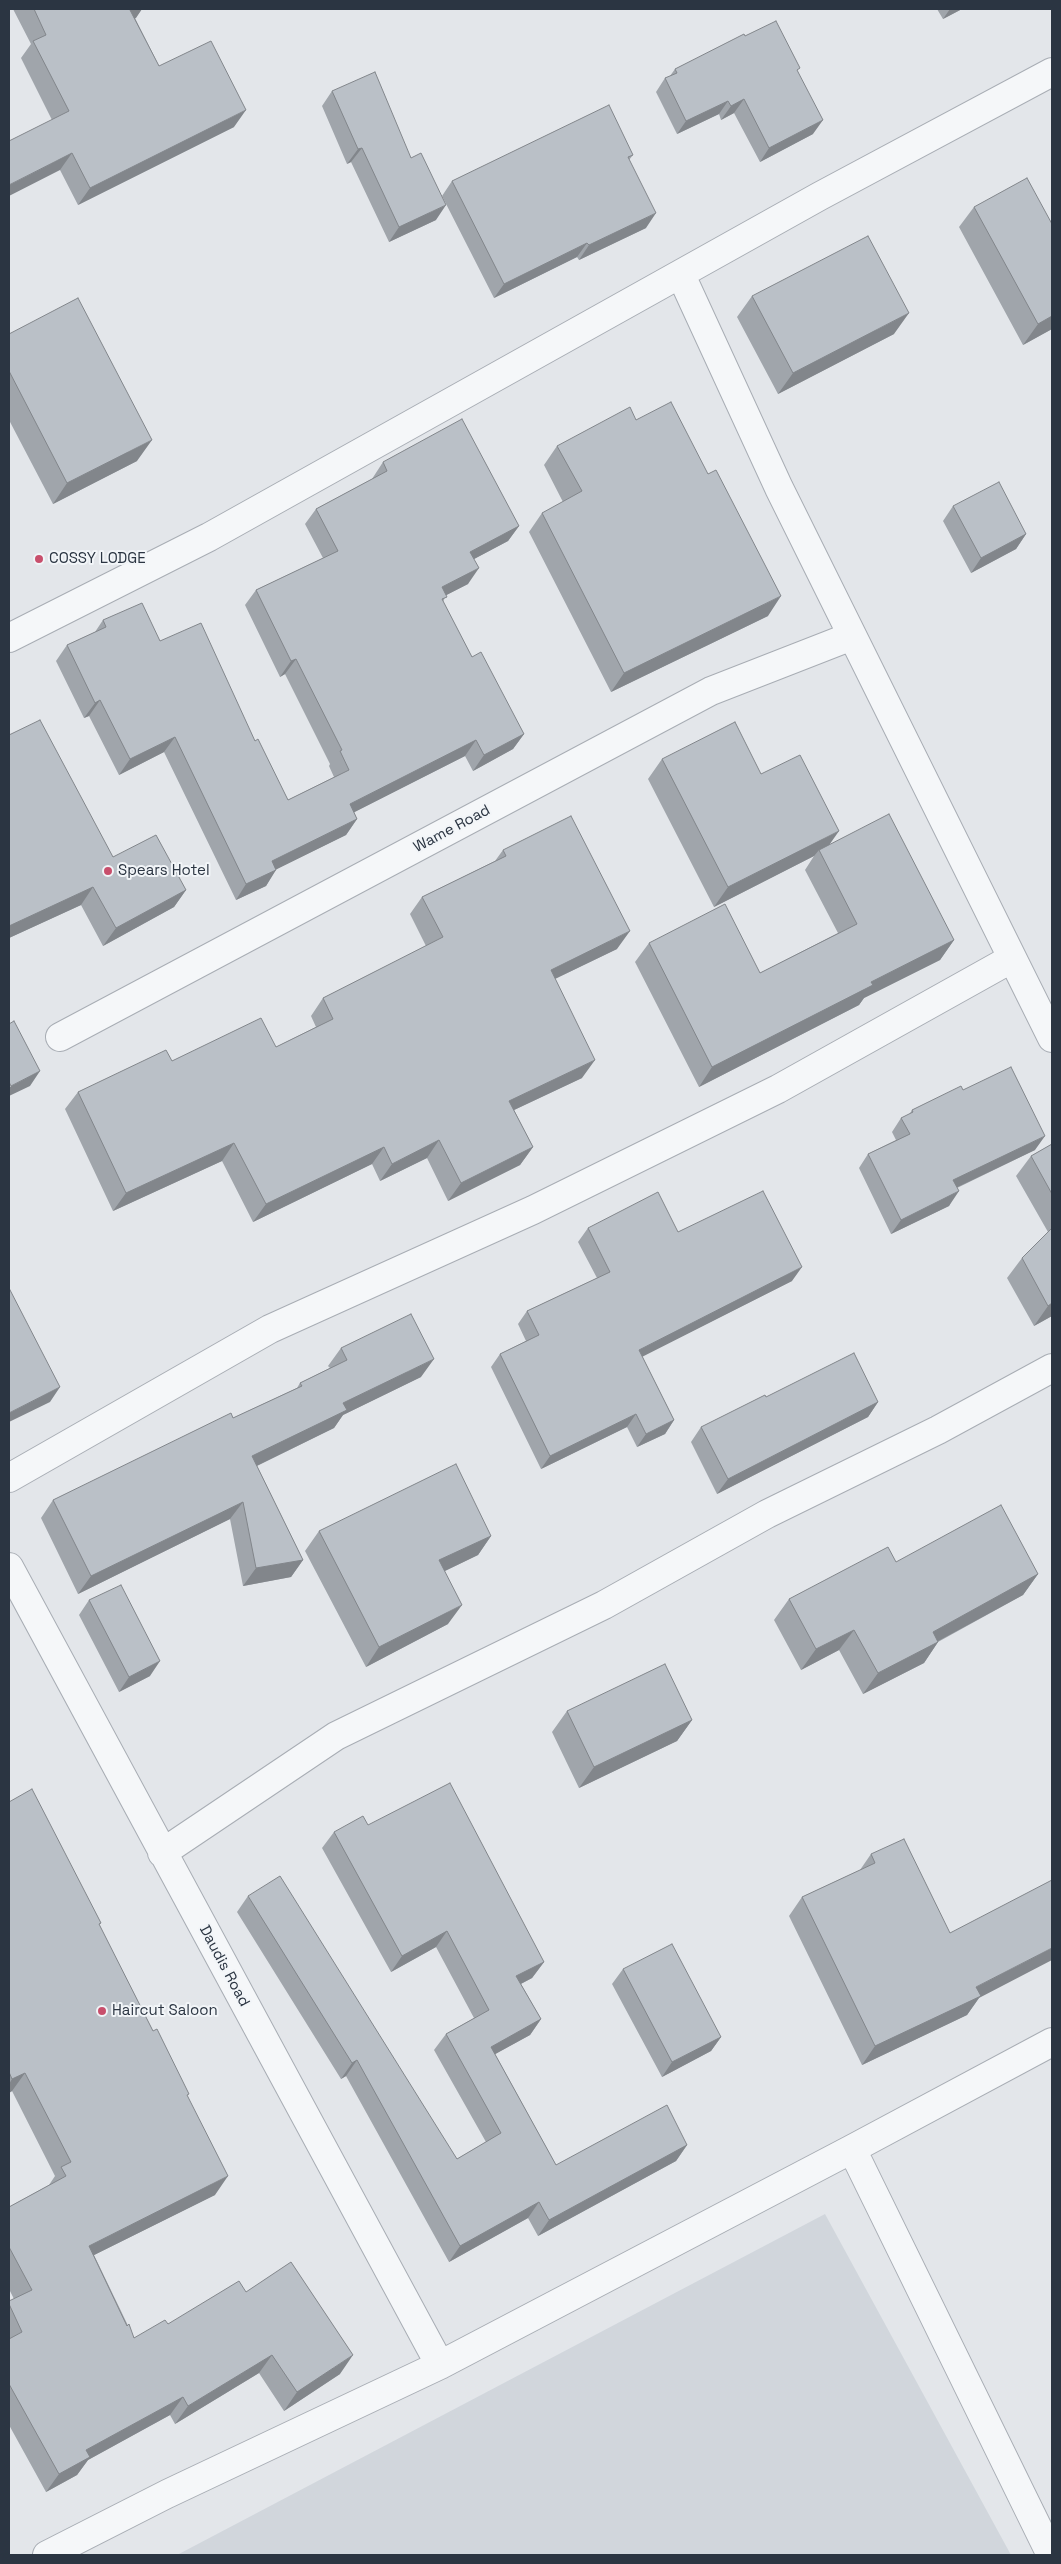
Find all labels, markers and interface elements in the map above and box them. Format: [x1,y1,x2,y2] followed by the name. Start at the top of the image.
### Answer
[49,550,146,568] place label: COSSY LODGE
[33,553,45,565] marker: COSSY LODGE
[411,801,493,857] street label: Wame Road
[118,862,210,880] place label: Spears Hotel
[102,865,114,877] marker: Spears Hotel
[195,1922,253,2010] street label: Daudis Road
[112,2002,218,2020] place label: Haircut Saloon
[96,2005,108,2017] marker: Haircut Saloon

